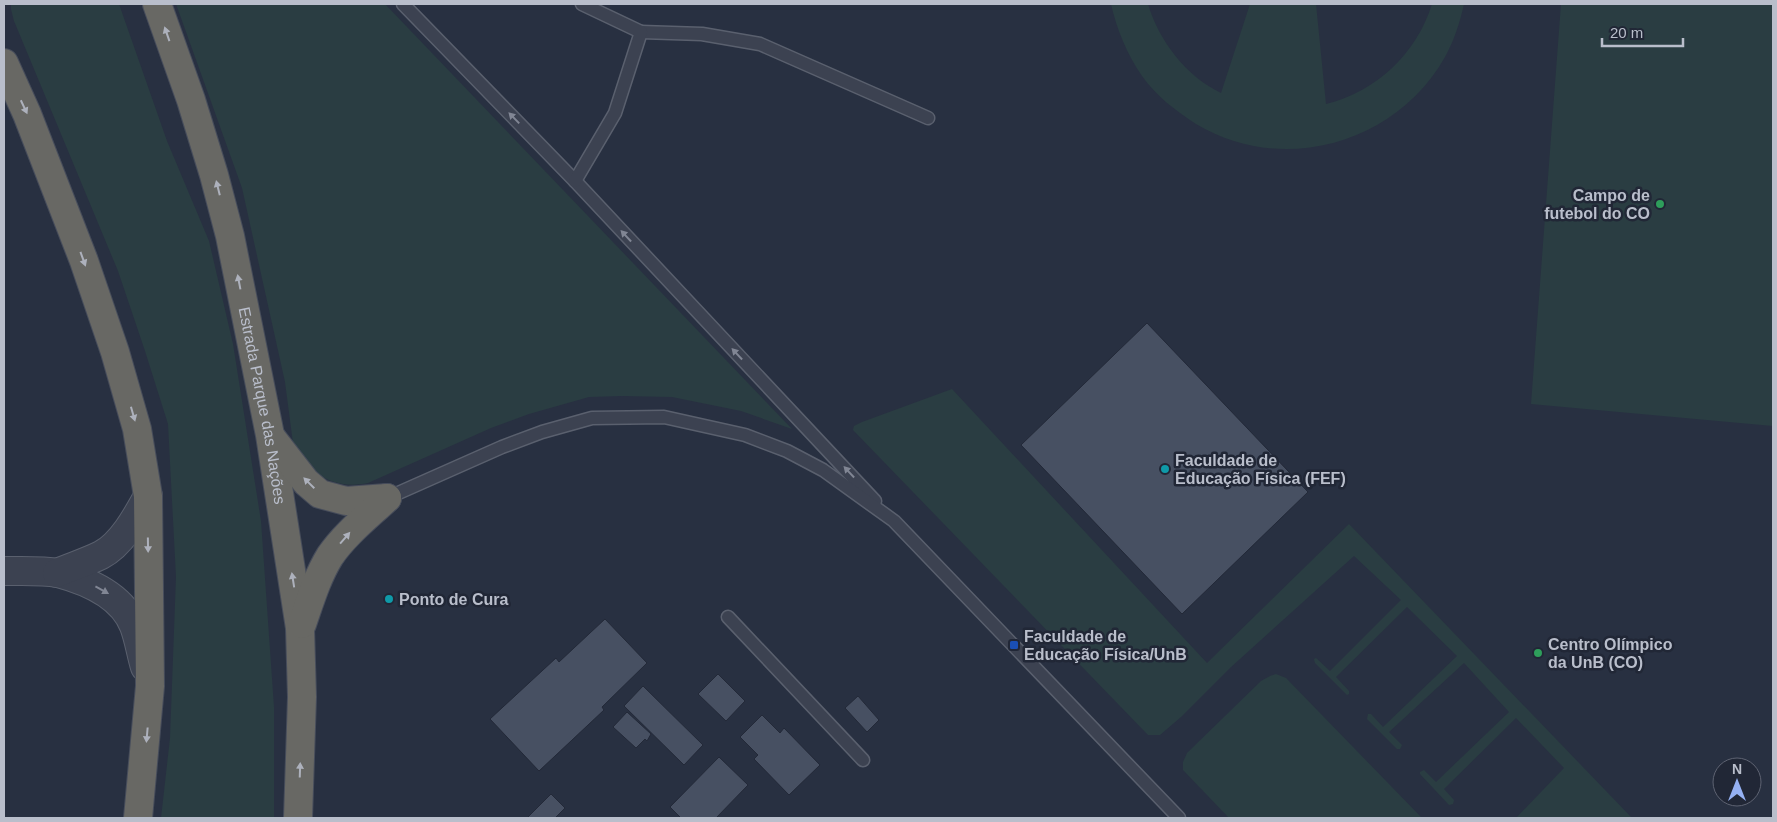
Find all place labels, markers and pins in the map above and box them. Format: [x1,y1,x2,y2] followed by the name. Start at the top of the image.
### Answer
[1544,187,1650,222] place label: Campo de futebol do CO
[1654,198,1666,210] marker: Campo de futebol do CO
[1175,452,1346,487] place label: Faculdade de Educação Física (FEF)
[1159,463,1171,475] marker: Faculdade de Educação Física (FEF)
[399,591,508,608] place label: Ponto de Cura
[383,593,395,605] marker: Ponto de Cura
[1024,628,1187,663] place label: Faculdade de Educação Física/UnB
[1548,636,1673,671] place label: Centro Olímpico da UnB (CO)
[1008,639,1020,651] marker: Faculdade de Educação Física/UnB
[1532,647,1544,659] marker: Centro Olímpico da UnB (CO)

